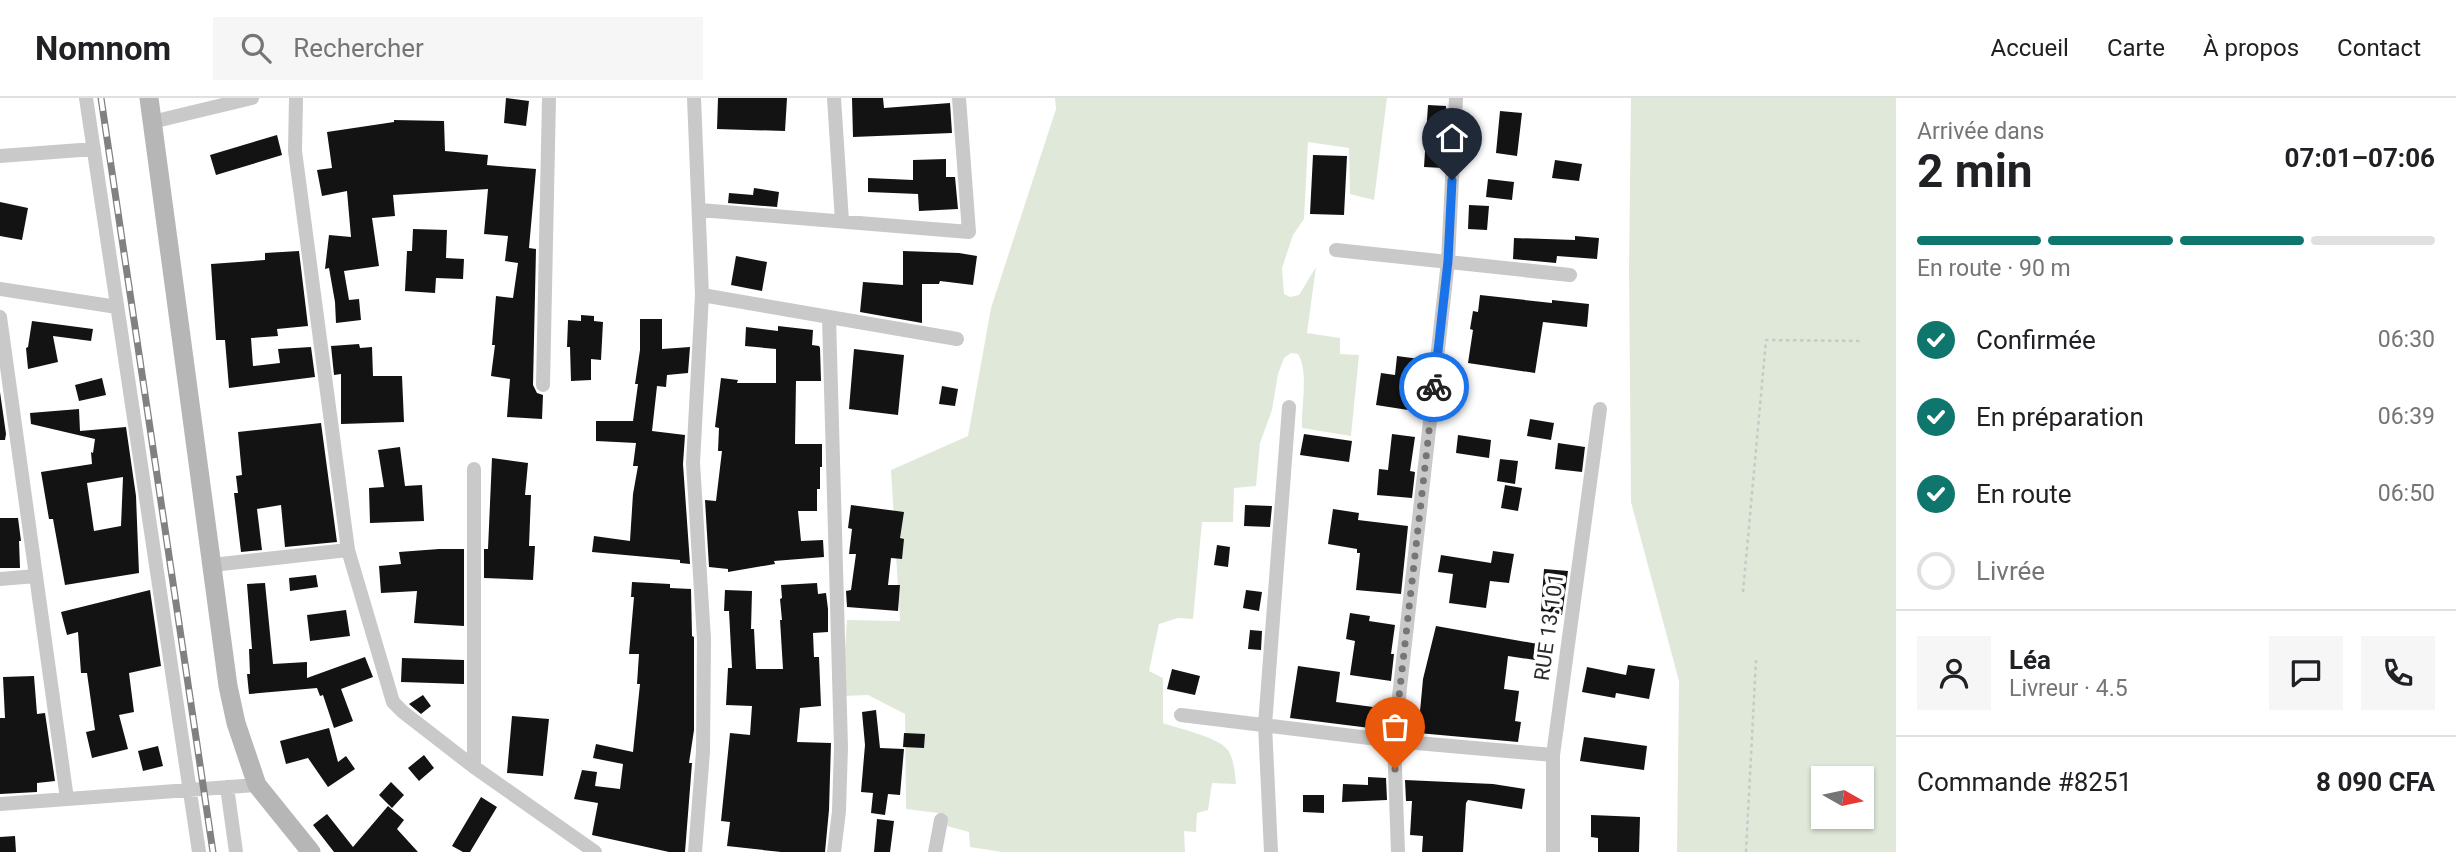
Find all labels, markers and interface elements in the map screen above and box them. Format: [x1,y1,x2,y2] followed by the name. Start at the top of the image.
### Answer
[213,17,703,80] search box
[35,29,171,68] text: Nomnom
[237,29,275,67] icon: search
[293,33,424,63] text: Rechercher
[1990,34,2069,62] text: Accueil
[2107,34,2165,62] text: Carte
[2203,34,2299,62] text: À propos
[2337,34,2421,62] text: Contact
[1422,108,1482,180] pin
[1917,118,2044,145] text: Arrivée dans
[1433,119,1471,157] icon: home
[2285,143,2435,173] text: 07:01–07:06
[1917,144,2033,198] text: 2 min
[1917,255,2071,282] text: En route · 90 m
[1917,321,1955,359] icon: check
[1976,325,2096,355] text: Confirmée
[2378,326,2435,353] text: 06:30
[1399,352,1469,422] courier
[1415,368,1453,406] icon: bike
[1917,398,1955,436] icon: check
[1976,402,2144,432] text: En préparation
[2378,403,2435,430] text: 06:39
[1917,475,1955,513] icon: check
[1976,479,2072,509] text: En route
[2378,480,2435,507] text: 06:50
[1976,556,2045,586] text: Livrée
[1530,572,1568,682] street label: RUE 13.101
[1917,636,1991,710] button: person
[2269,636,2343,710] button: chat
[2361,636,2435,710] button: phone
[2009,645,2051,675] text: Léa
[2009,675,2128,702] text: Livreur · 4.5
[1365,697,1425,769] pin
[1376,708,1414,746] icon: bag
[1811,766,1874,830] north arrow
[1811,766,1874,829] map controls
[1917,767,2132,797] text: Commande #8251
[2316,767,2435,797] text: 8 090 CFA

